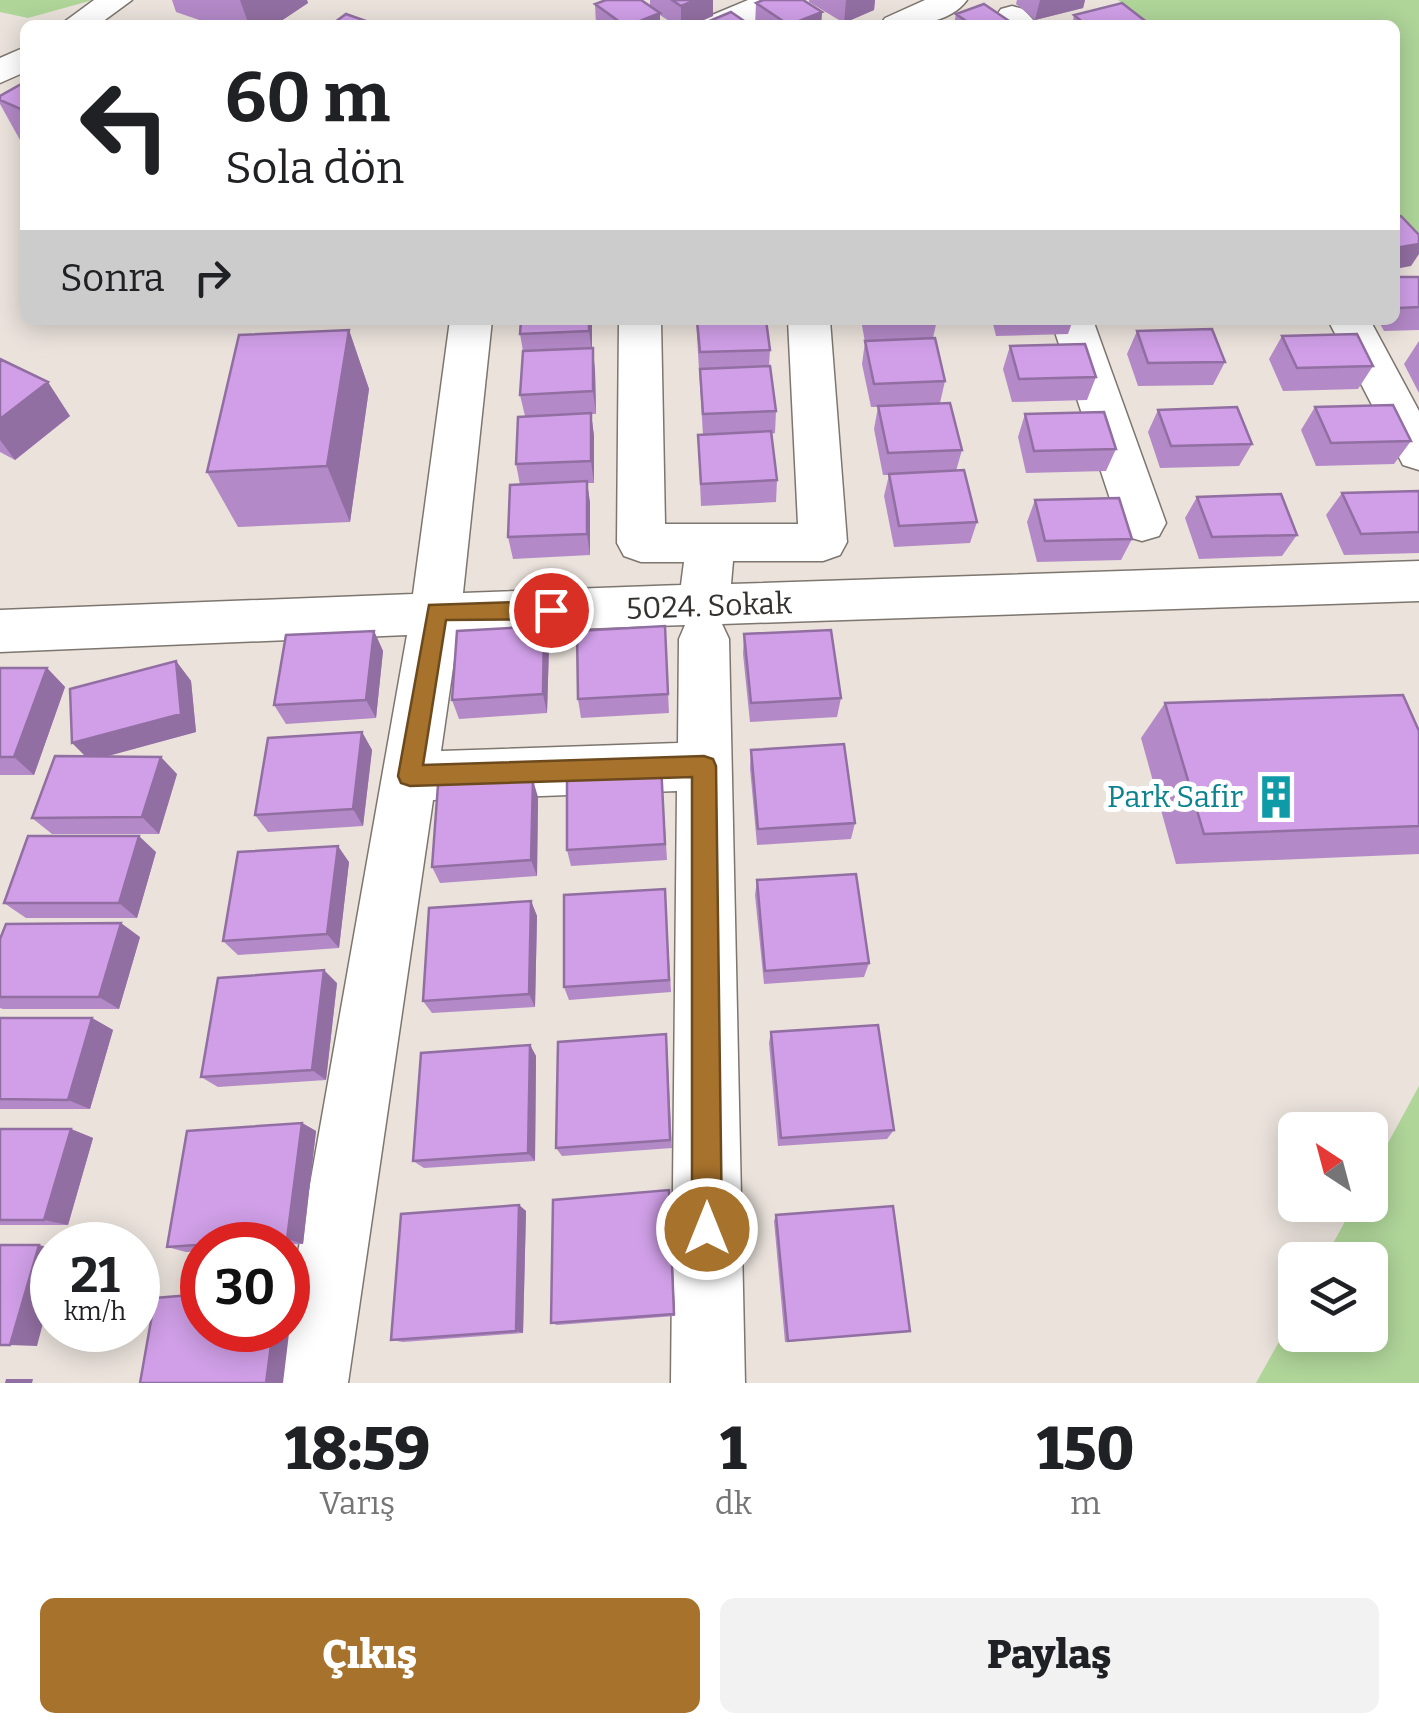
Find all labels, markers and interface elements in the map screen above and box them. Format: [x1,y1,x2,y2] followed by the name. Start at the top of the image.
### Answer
[225,56,390,140] text: 60 m
[60,60,190,190] icon: left
[225,141,404,195] text: Sola dön
[185,250,240,305] icon: right
[60,255,165,301] text: Sonra
[509,568,594,653] pin
[524,583,579,638] icon: arrive
[625,585,793,627] street label: 5024. Sokak
[1252,773,1300,821] building icon: Park Safir
[1107,779,1243,815] place label: Park Safir
[1278,1112,1388,1222] north arrow
[1278,1112,1388,1352] map controls
[655,1177,759,1281] position arrow
[180,1222,310,1352] speed limit sign: 30
[1278,1242,1388,1352] button: layers
[70,1245,120,1305] text: 21
[64,1297,126,1327] text: km/h
[285,1413,430,1485] text: 18:59
[720,1413,747,1485] text: 1
[1037,1413,1134,1485] text: 150
[319,1484,395,1522] text: Varış
[715,1484,752,1522] text: dk
[1070,1484,1101,1522] text: m
[40,1598,700,1713] button: Çıkış
[720,1598,1379,1713] button: Paylaş

